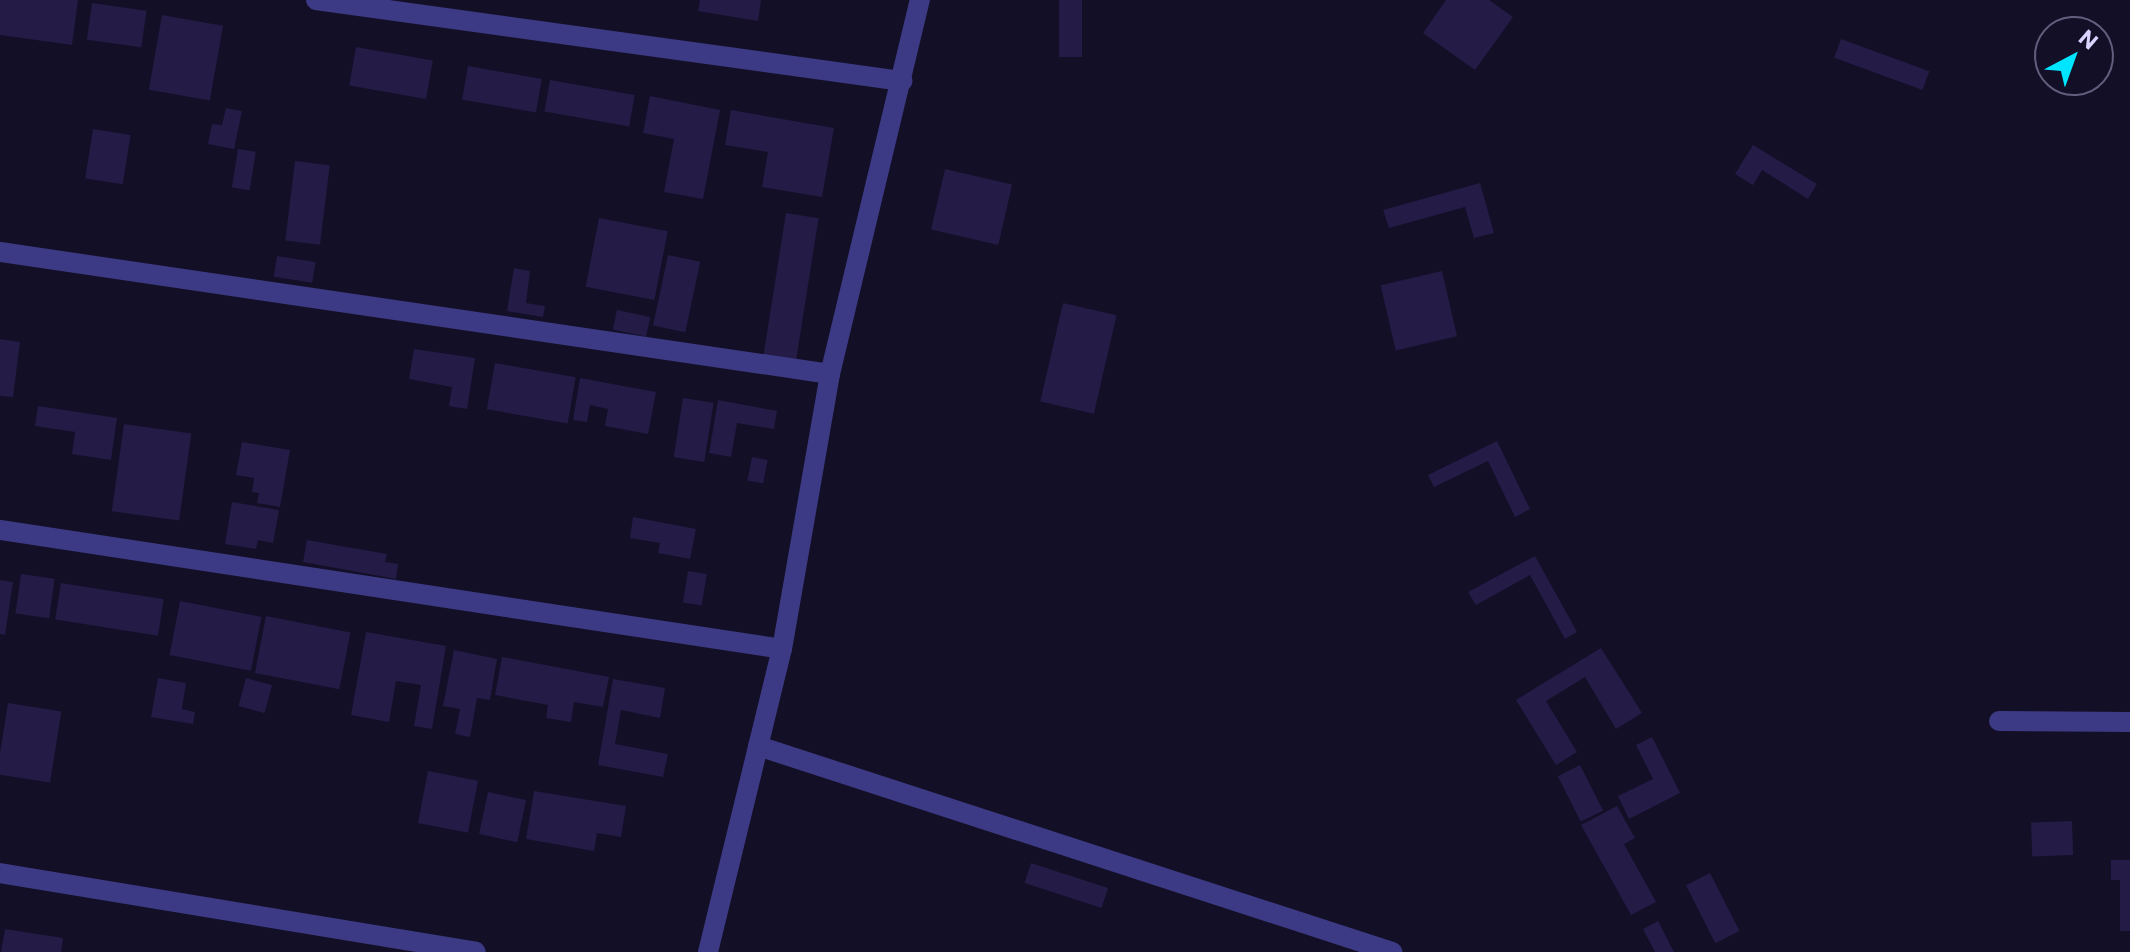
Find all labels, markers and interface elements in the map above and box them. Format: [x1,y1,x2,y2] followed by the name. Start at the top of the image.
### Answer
[2034,16,2114,96] north arrow
[2074,23,2104,55] text: N

